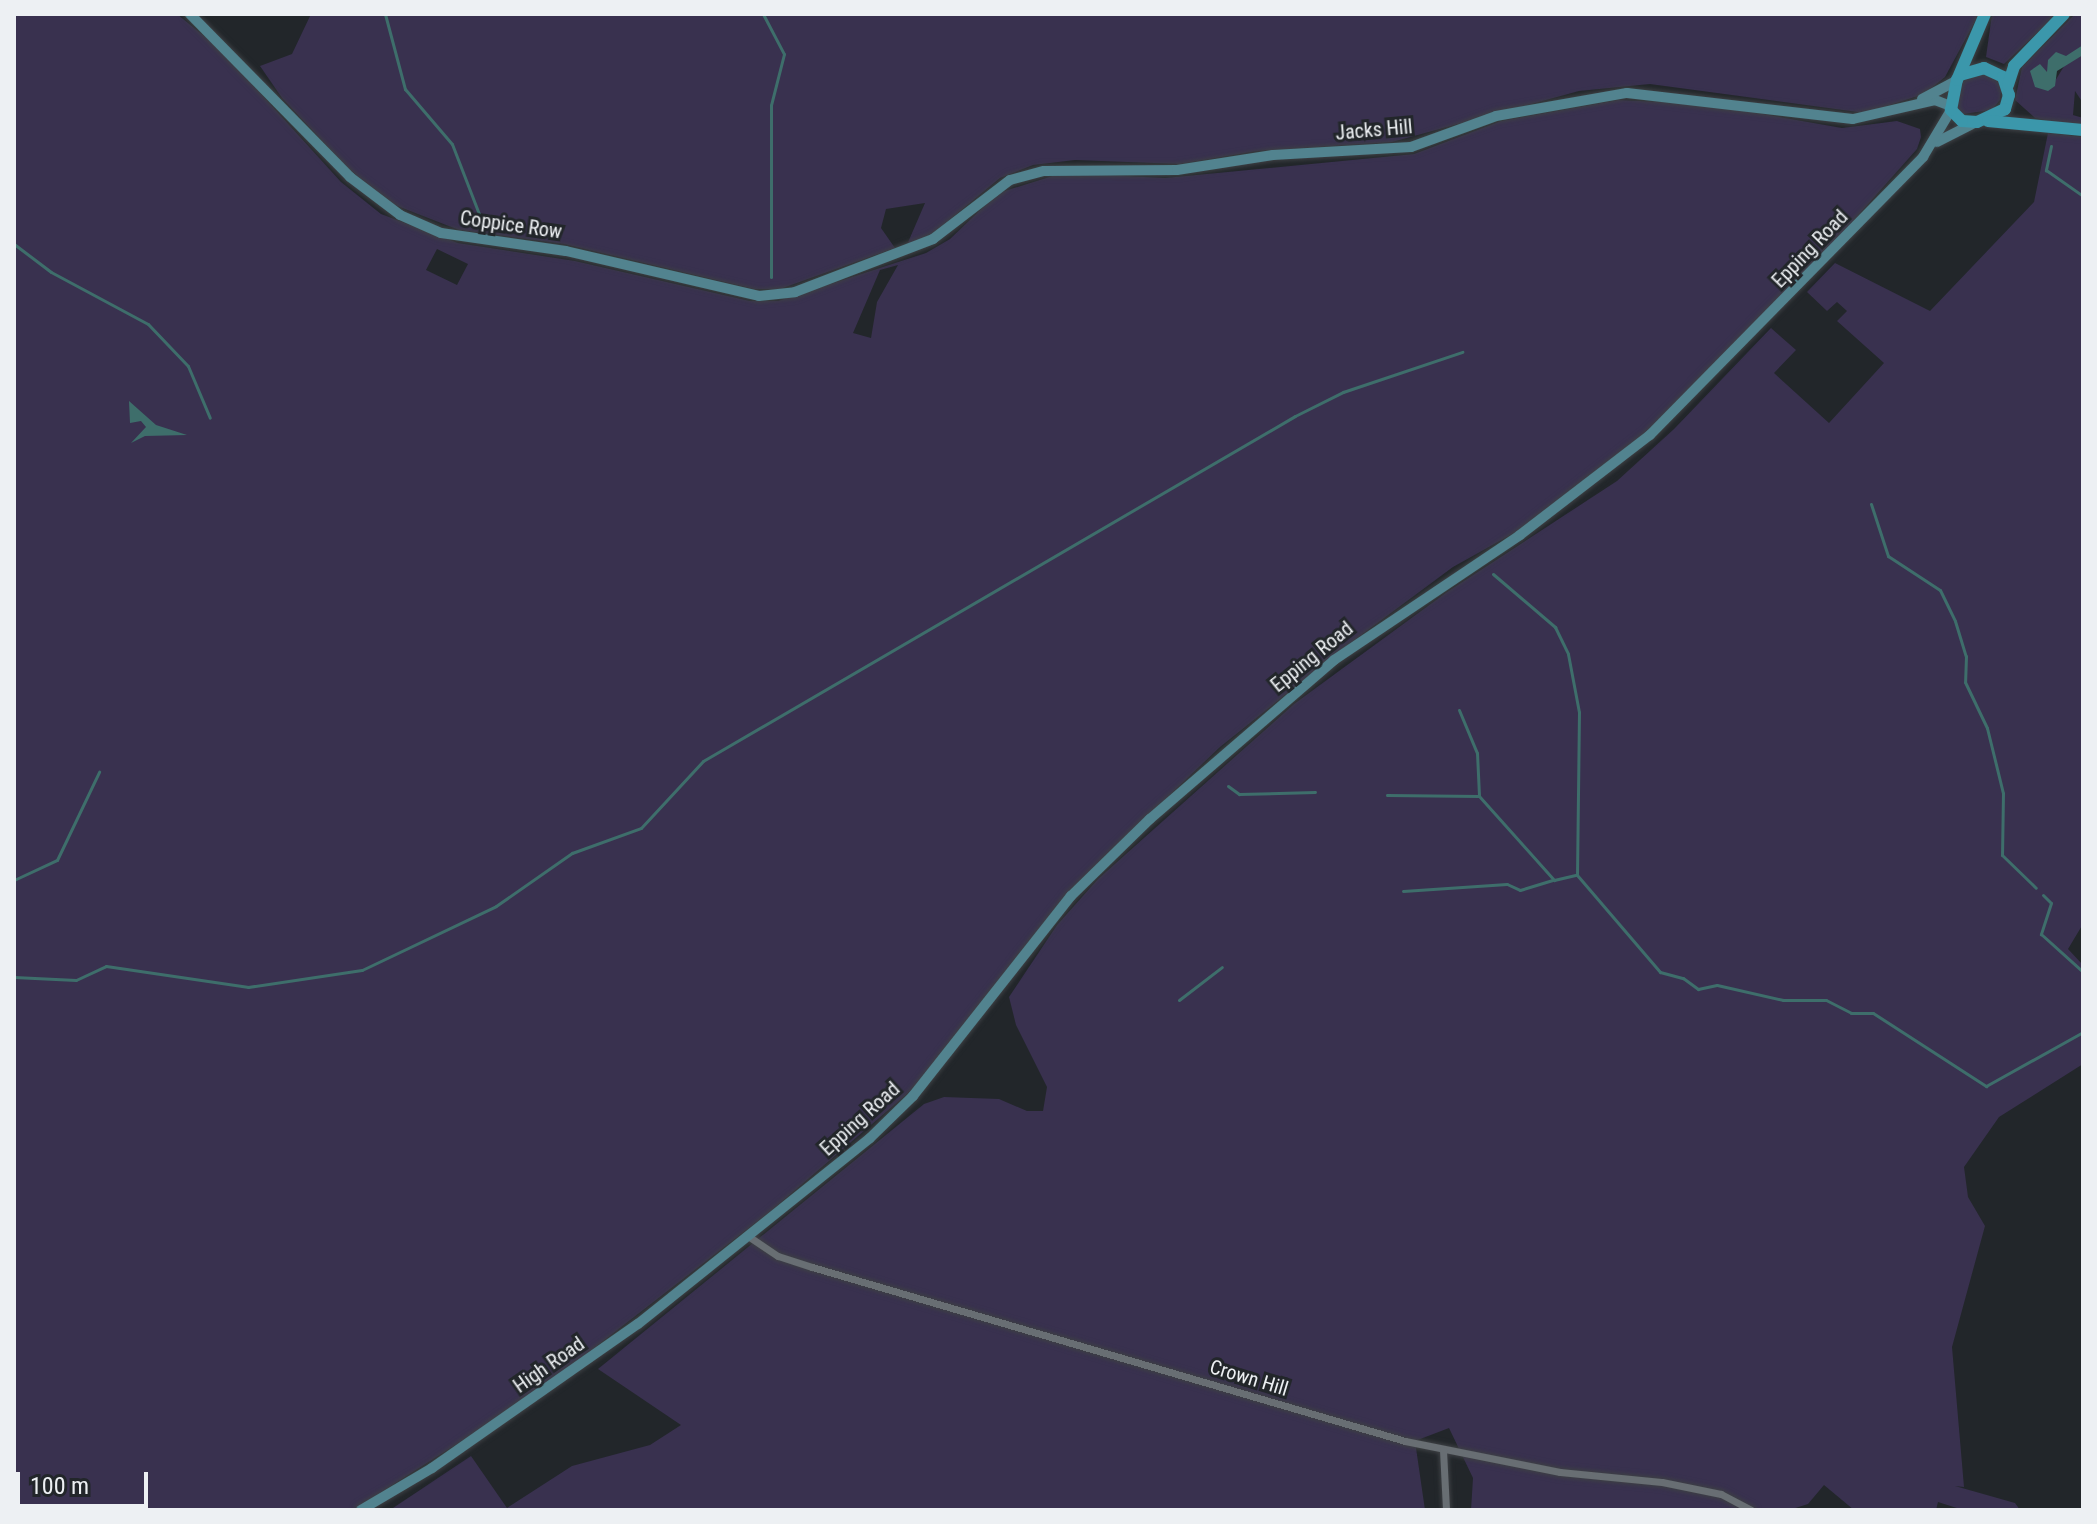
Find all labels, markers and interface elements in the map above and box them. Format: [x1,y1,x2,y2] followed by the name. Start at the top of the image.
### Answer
[1334,115,1414,145] street label: Jacks Hill
[1767,205,1853,293] street label: Epping Road
[459,206,563,244] street label: Coppice Row
[1266,617,1358,697] street label: Epping Road
[815,1077,905,1161] street label: Epping Road
[509,1332,589,1398] street label: High Road
[1207,1355,1291,1401] street label: Crown Hill
[20,1456,152,1506] scale bar
[30,1472,89,1500] text: 100 m

